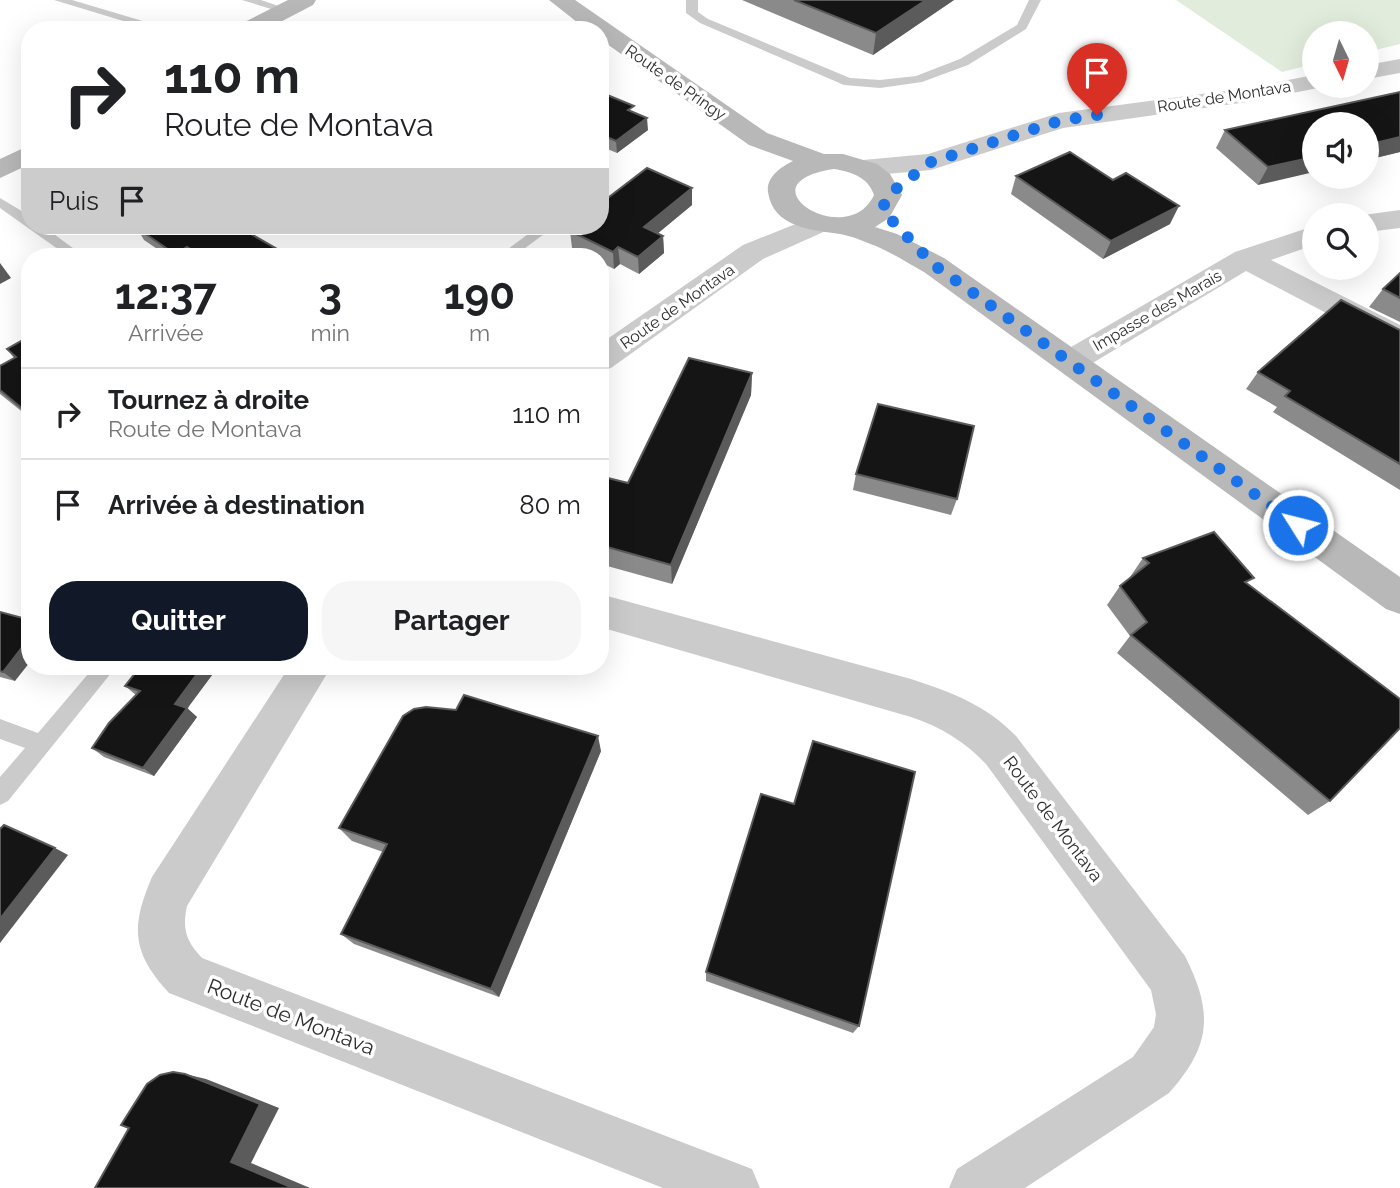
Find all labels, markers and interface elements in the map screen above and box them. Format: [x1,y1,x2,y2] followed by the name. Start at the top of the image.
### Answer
[1302,21,1379,98] north arrow
[1302,21,1379,280] map controls
[622,41,730,124] street label: Route de Pringy
[1067,43,1127,115] pin
[164,47,300,104] text: 110 m
[49,49,140,140] icon: right
[1078,54,1116,92] icon: arrive
[1156,77,1292,116] street label: Route de Montava
[164,106,434,143] text: Route de Montava
[1302,112,1379,189] button: sound
[113,182,151,220] icon: arrive
[49,186,99,216] text: Puis
[1302,203,1379,280] button: search
[617,260,738,353] street label: Route de Montava
[1089,266,1225,355] street label: Impasse des Marais
[115,270,217,319] text: 12:37
[319,270,342,319] text: 3
[444,270,515,319] text: 190
[128,319,204,346] text: Arrivée
[310,319,350,346] text: min
[469,319,490,346] text: m
[108,385,309,415] text: Tournez à droite
[49,395,87,433] icon: right
[512,399,581,429] text: 110 m
[108,415,302,442] text: Route de Montava
[49,486,87,524] icon: arrive
[1261,488,1335,562] position arrow
[108,490,365,520] text: Arrivée à destination
[519,490,581,520] text: 80 m
[49,581,308,661] button: Quitter
[322,581,581,661] button: Partager
[999,752,1107,886] street label: Route de Montava
[204,973,378,1060] street label: Route de Montava

